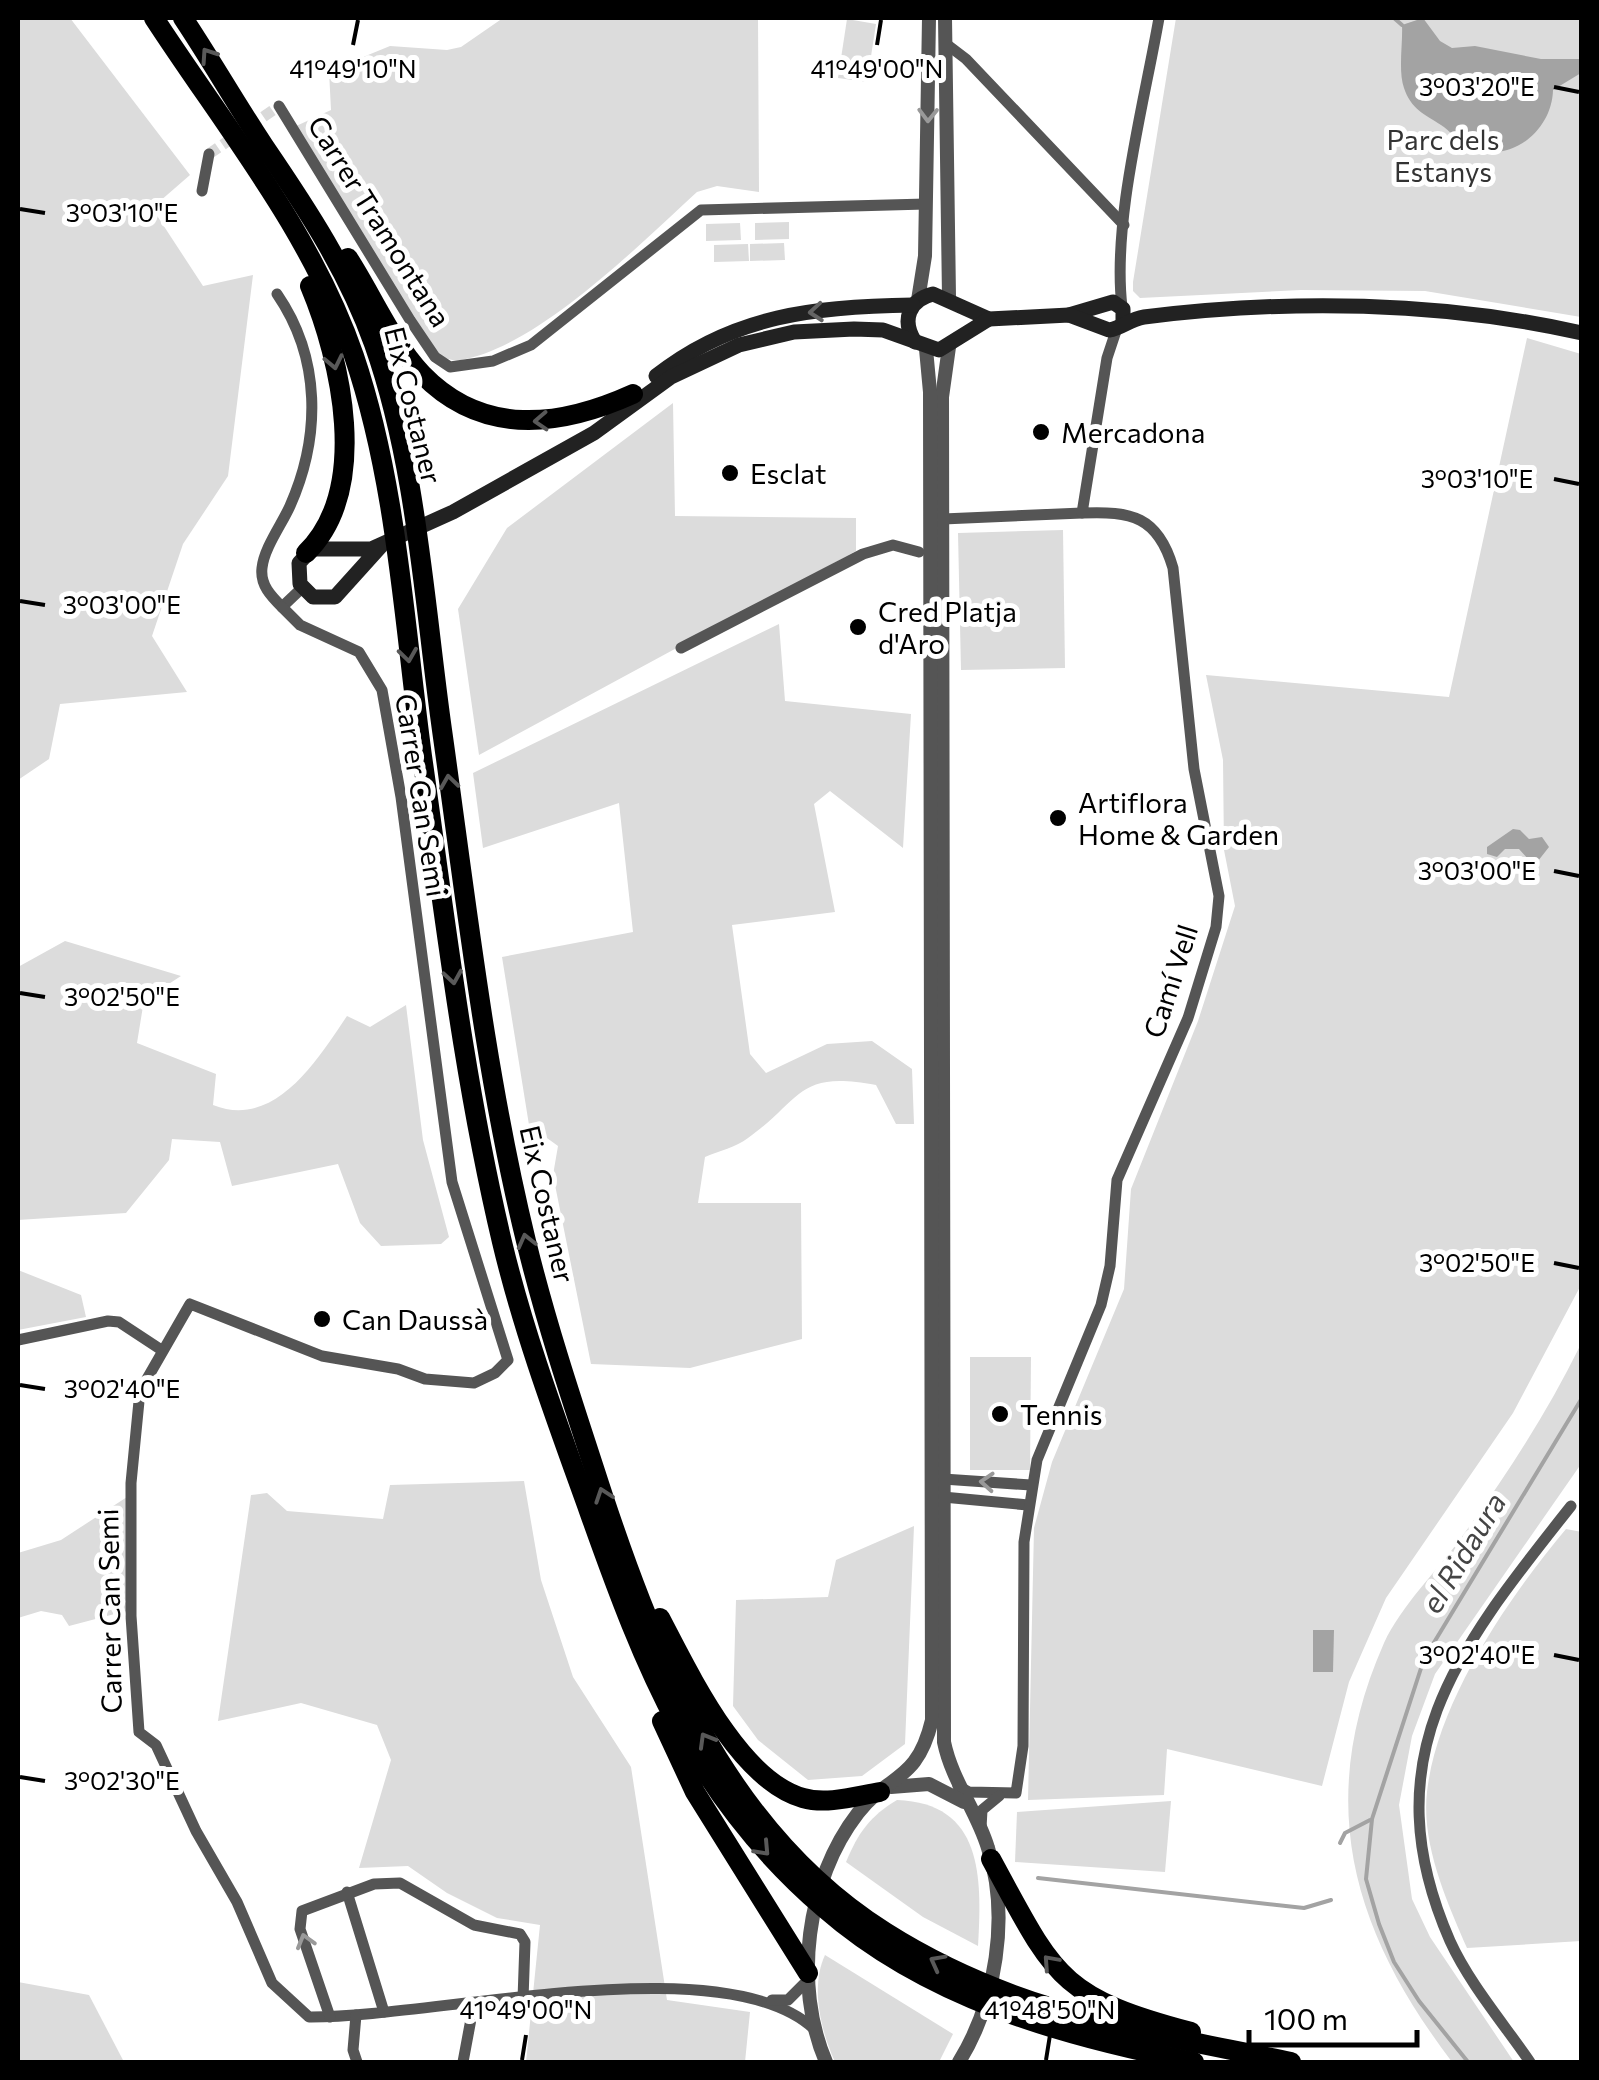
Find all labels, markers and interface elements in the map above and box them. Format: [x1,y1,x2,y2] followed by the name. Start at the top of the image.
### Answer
[202,48,220,67] one-way arrow
[289,53,417,83] text: 41°49'10"N
[811,53,943,83] text: 41°49'00"N
[1419,71,1535,101] text: 3°03'20"E
[917,107,938,123] one-way arrow
[301,109,459,333] street label: Carrer Tramontana
[1387,122,1499,188] park label: Parc dels Estanys
[66,197,178,227] text: 3°03'10"E
[807,301,823,323] one-way arrow
[378,323,450,487] street label: Eix Costaner
[322,353,343,370] one-way arrow
[532,410,548,431] one-way arrow
[1061,415,1205,449] place label: Mercadona
[1030,421,1052,443] marker: Mercadona
[750,456,826,490] place label: Esclat
[719,462,741,484] marker: Esclat
[1421,463,1533,493] text: 3°03'10"E
[63,589,181,619] text: 3°03'00"E
[878,594,1017,660] place label: Cred Platja d'Aro
[847,616,869,638] marker: Cred Platja d'Aro
[397,647,418,664] one-way arrow
[389,691,455,899] street label: Carrer Can Semi
[440,774,461,791] one-way arrow
[1078,785,1279,851] place label: Artiflora Home & Garden
[1047,807,1069,829] marker: Artiflora Home & Garden
[1418,855,1536,885] text: 3°03'00"E
[1136,920,1204,1042] street label: Camí Vell
[442,969,463,985] one-way arrow
[64,981,180,1011] text: 3°02'50"E
[513,1122,583,1286] street label: Eix Costaner
[517,1233,538,1250] one-way arrow
[1419,1247,1535,1277] text: 3°02'50"E
[342,1302,488,1336] place label: Can Daussà
[311,1308,333,1330] marker: Can Daussà
[64,1373,180,1403] text: 3°02'40"E
[1020,1397,1103,1431] place label: Tennis
[989,1403,1011,1425] marker: Tennis
[978,1472,994,1493] one-way arrow
[1412,1485,1512,1619] water label: el Ridaura
[594,1488,615,1505] one-way arrow
[90,1508,128,1714] street label: Carrer Can Semi
[1419,1639,1535,1669] text: 3°02'40"E
[699,1733,718,1751] one-way arrow
[64,1765,180,1795] text: 3°02'30"E
[751,1838,769,1856] one-way arrow
[296,1933,317,1950] one-way arrow
[929,1955,947,1975] one-way arrow
[1044,1955,1062,1974] one-way arrow
[1249,1985,1416,2047] scale bar
[460,1994,592,2024] text: 41°49'00"N
[985,1994,1115,2024] text: 41°48'50"N
[1264,1999,1348,2036] text: 100 m

